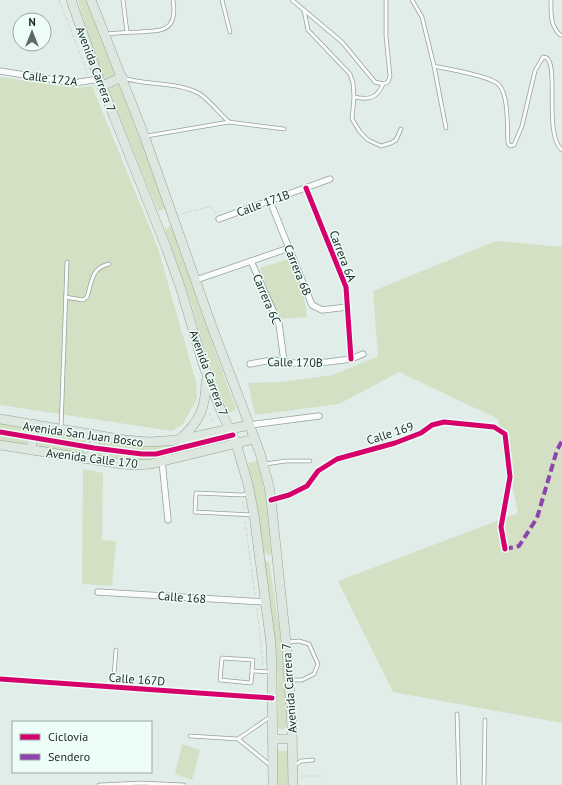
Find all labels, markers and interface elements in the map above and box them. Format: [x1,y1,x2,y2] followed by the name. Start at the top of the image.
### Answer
[12,12,52,52] north arrow
[28,15,36,29] text: N
[73,24,119,114] street label: Avenida Carrera 7
[22,67,78,89] street label: Calle 172A
[234,186,292,220] street label: Calle 171B
[326,228,360,284] street label: Carrera 6A
[281,242,315,298] street label: Carrera 6B
[250,271,284,327] street label: Carrera 6C
[186,328,232,418] street label: Avenida Carrera 7
[267,354,323,370] street label: Calle 170B
[22,418,144,450] street label: Avenida San Juan Bosco
[365,418,415,448] street label: Calle 169
[45,445,139,471] street label: Avenida Calle 170
[157,588,207,606] street label: Calle 168
[278,642,300,734] street label: Avenida Carrera 7
[108,670,166,688] street label: Calle 167D
[12,721,152,773] legend
[48,729,88,744] text: Ciclovía
[48,749,90,764] text: Sendero

